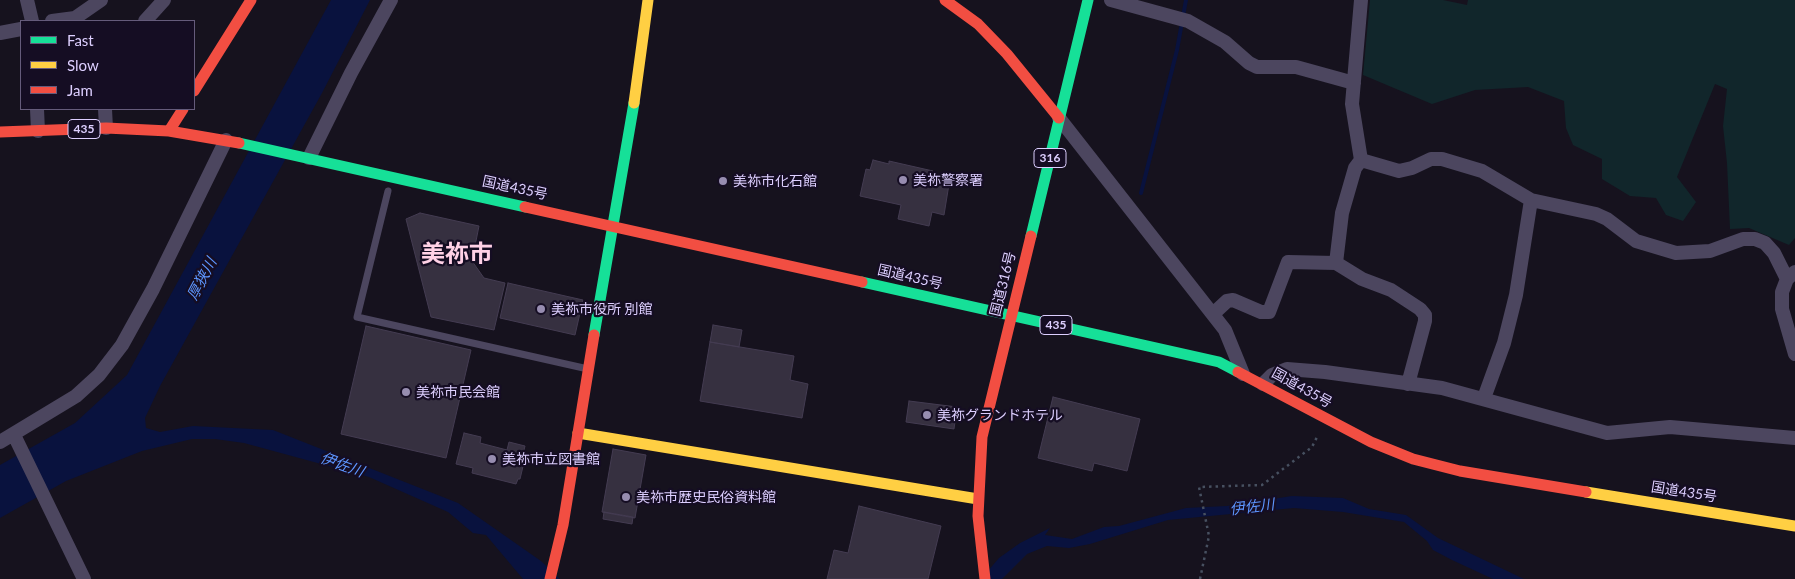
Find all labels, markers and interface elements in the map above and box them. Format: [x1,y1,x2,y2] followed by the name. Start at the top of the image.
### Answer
[20,20,195,110] legend
[67,31,94,49] text: Fast
[67,56,99,74] text: Slow
[67,81,93,99] text: Jam
[68,120,100,138] road number: 435
[1034,148,1066,168] road number: 316
[913,172,983,188] place label: 美祢警察署
[481,173,549,203] street label: 国道435号
[733,173,817,189] place label: 美袮市化石館
[897,174,909,186] marker: 美祢警察署
[717,175,729,187] marker: 美袮市化石館
[421,240,493,268] district label: 美祢市
[987,250,1019,318] street label: 国道316号
[183,255,221,303] water label: 厚狭川
[876,261,944,293] street label: 国道435号
[551,301,653,317] place label: 美祢市役所 別館
[535,303,547,315] marker: 美祢市役所 別館
[1040,316,1072,334] road number: 435
[1269,365,1335,411] street label: 国道435号
[416,384,500,400] place label: 美祢市民会館
[400,386,412,398] marker: 美祢市民会館
[937,407,1063,423] place label: 美祢グランドホテル
[921,409,933,421] marker: 美祢グランドホテル
[318,449,366,481] water label: 伊佐川
[502,451,600,467] place label: 美祢市立図書館
[486,453,498,465] marker: 美祢市立図書館
[1650,479,1718,505] street label: 国道435号
[636,489,776,505] place label: 美袮市歴史民俗資料館
[620,491,632,503] marker: 美袮市歴史民俗資料館
[1229,495,1275,519] water label: 伊佐川

